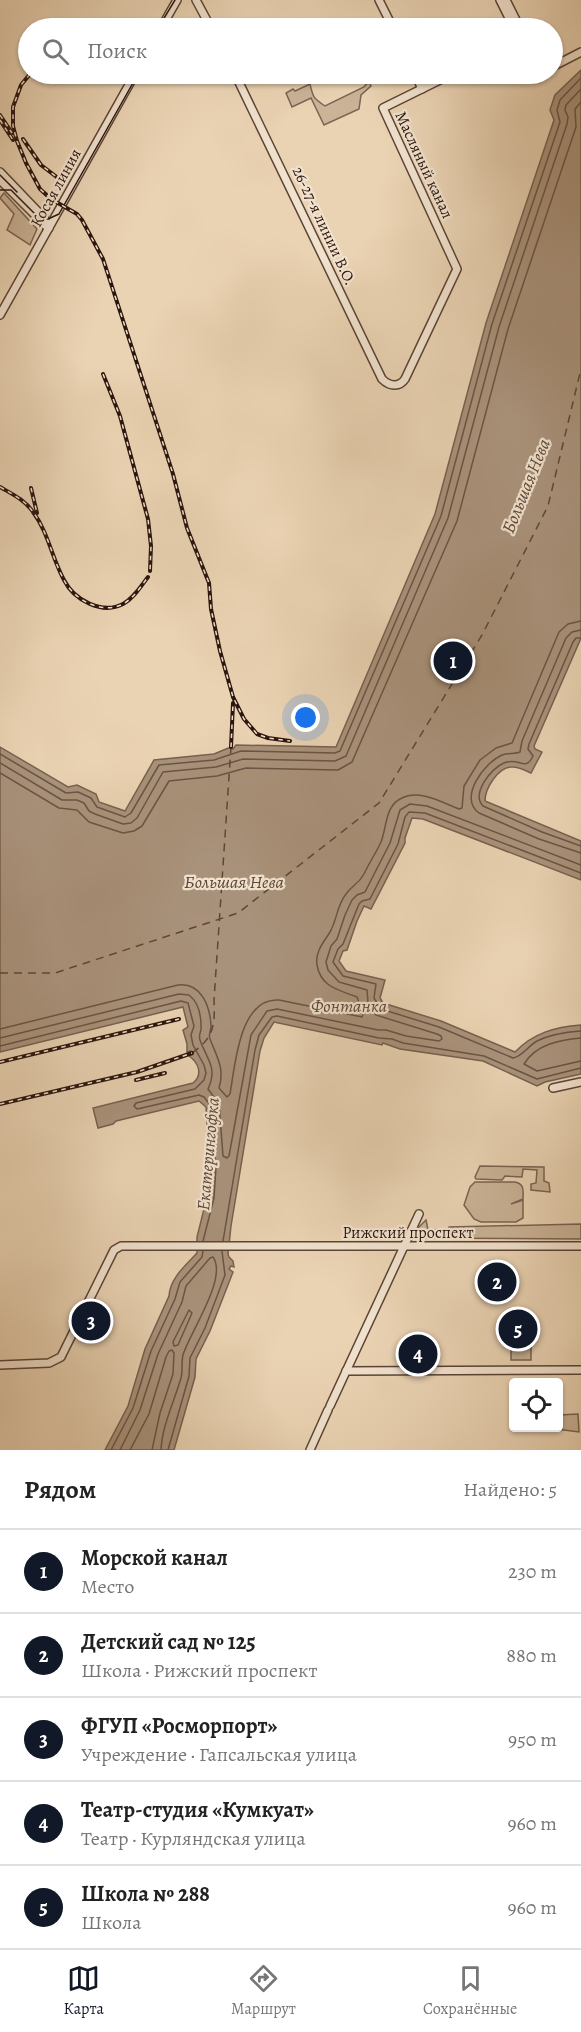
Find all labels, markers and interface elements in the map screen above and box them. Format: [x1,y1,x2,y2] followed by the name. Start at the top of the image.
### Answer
[18,18,563,84] search box
[39,35,72,68] icon: search
[87,36,147,66] text: Поиск
[390,108,458,222] street label: Масляный канал
[25,145,87,231] street label: Косая линия
[287,163,361,289] street label: 26-27-я линии В.О.
[496,435,556,537] water label: Большая Нева
[434,638,472,684] pin: 1
[291,703,320,732] your location
[184,870,284,894] water label: Большая Нева
[311,994,387,1018] water label: Фонтанка
[191,1096,225,1212] water label: Екатерингофка
[342,1222,474,1244] street label: Рижский проспект
[478,1260,516,1304] pin: 2
[72,1298,110,1344] pin: 3
[498,1306,538,1352] pin: 5
[398,1332,438,1376] pin: 4
[509,1378,563,1432] map controls
[509,1378,563,1432] button: locate
[24,1472,96,1507] text: Рядом
[463,1476,557,1503] text: Найдено: 5
[81,1543,228,1573] text: Морской канал
[40,1558,47,1585] text: 1
[508,1558,557,1585] text: 230 m
[81,1573,134,1600] text: Место
[81,1627,256,1657] text: Детский сад № 125
[39,1642,48,1669] text: 2
[506,1642,557,1669] text: 880 m
[81,1657,317,1684] text: Школа · Рижский проспект
[81,1711,277,1741] text: ФГУП «Росморпорт»
[39,1726,48,1753] text: 3
[508,1726,557,1753] text: 950 m
[81,1741,357,1768] text: Учреждение · Гапсальская улица
[81,1795,314,1825] text: Театр-студия «Кумкуат»
[39,1810,48,1837] text: 4
[507,1810,557,1837] text: 960 m
[81,1825,306,1852] text: Театр · Курляндская улица
[81,1879,210,1909] text: Школа № 288
[39,1894,48,1921] text: 5
[507,1894,557,1921] text: 960 m
[81,1909,141,1936] text: Школа
[64,1962,104,2020] tab: Карта
[231,1962,296,2020] tab: Маршрут
[423,1962,517,2020] tab: Сохранённые

